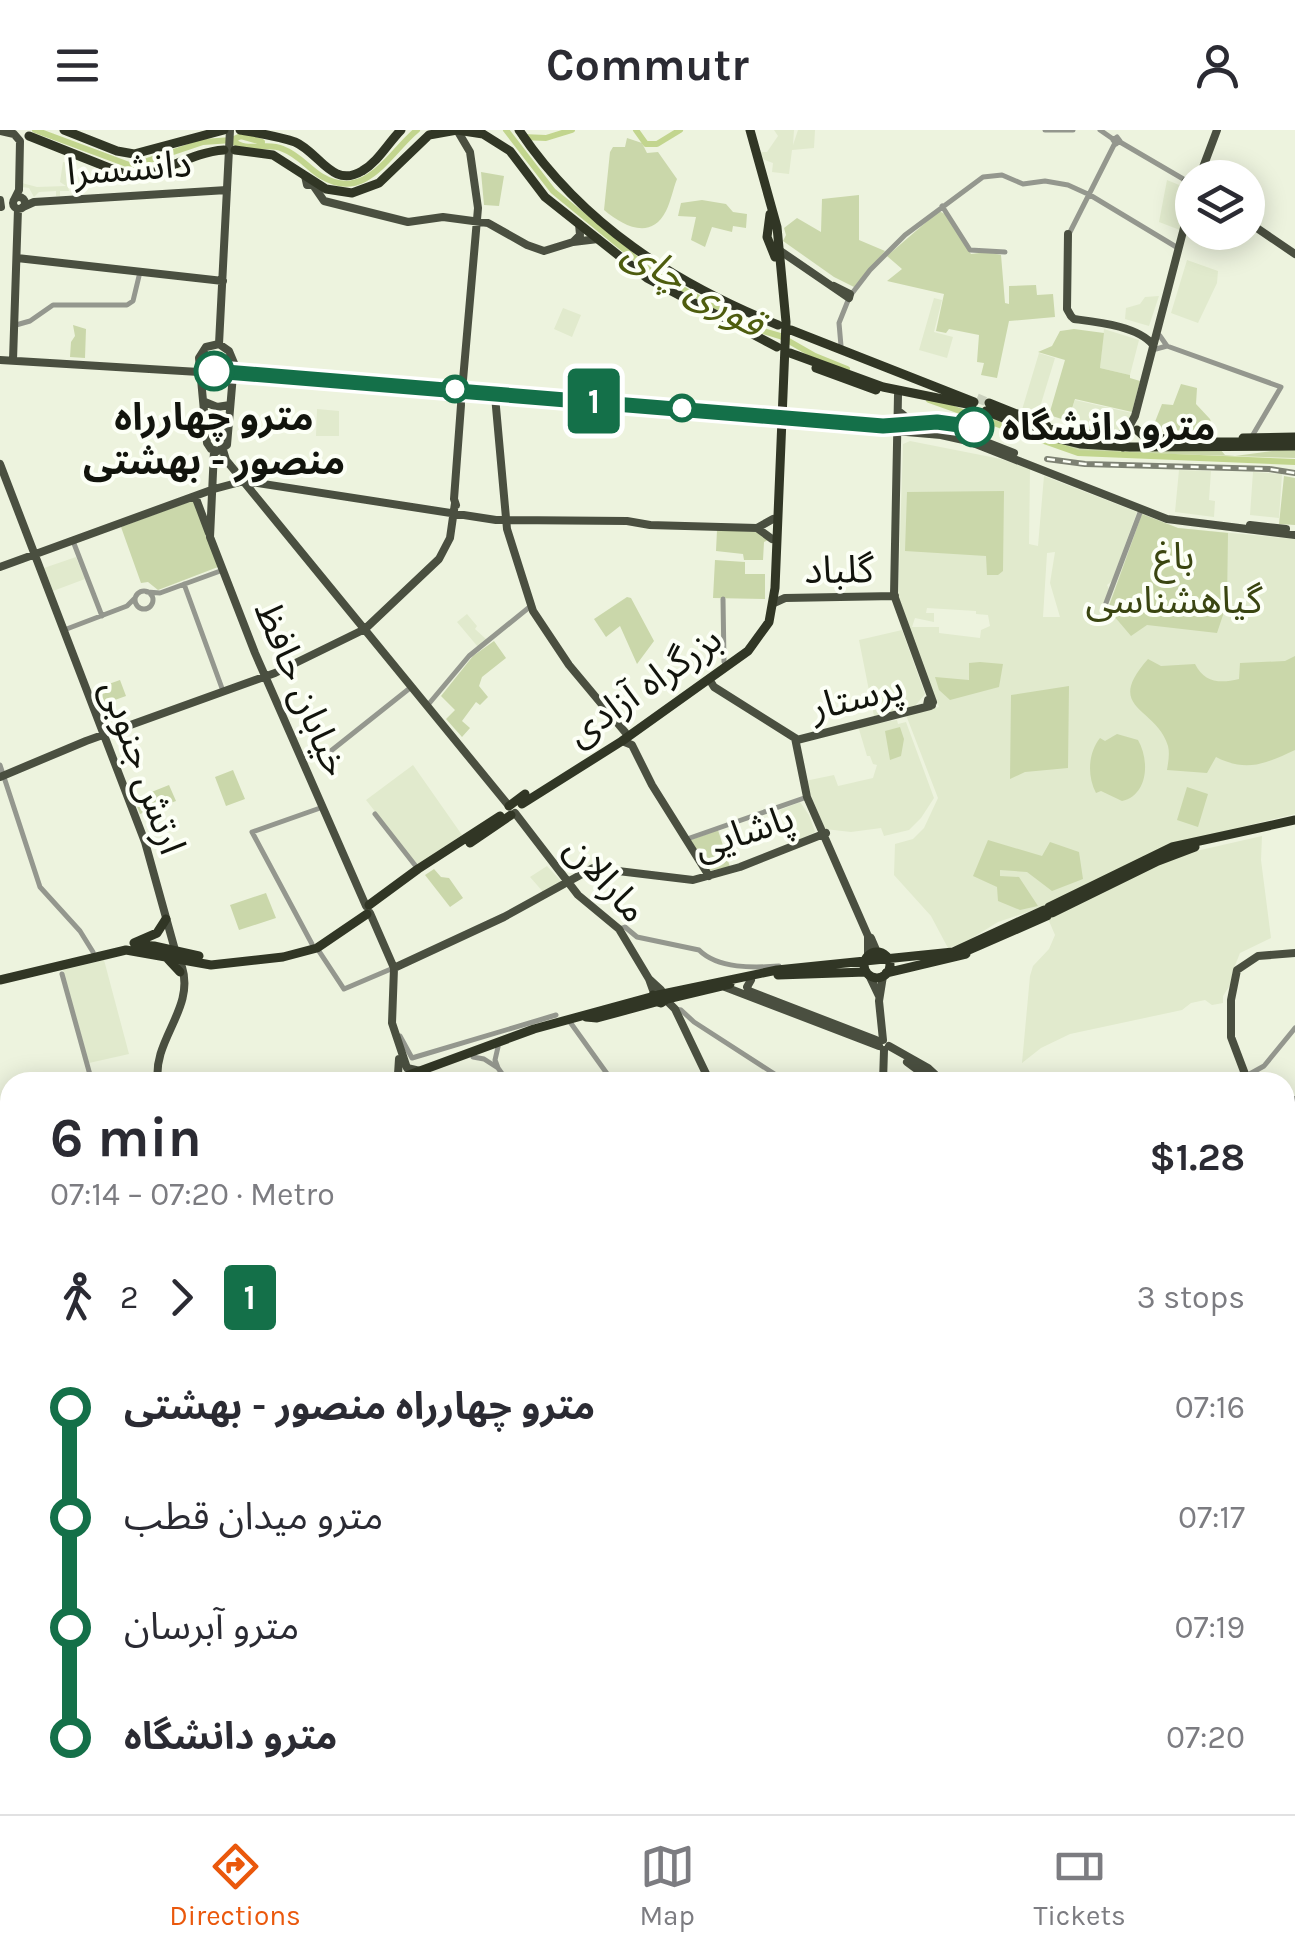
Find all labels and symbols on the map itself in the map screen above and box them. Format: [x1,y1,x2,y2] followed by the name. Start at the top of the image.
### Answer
[65,141,193,195] street label: دانشسرا
[614,227,775,350] water label: قوری چای
[195,352,233,390] marker: مترو چهارراه منصور - بهشتی
[562,368,626,434] line badge: 1
[442,376,468,402] unlabelled marker
[83,395,345,484] place label: مترو چهارراه منصور - بهشتی
[669,395,695,421] unlabelled marker
[1002,405,1215,450] place label: مترو دانشگاه
[955,408,993,446] marker: مترو دانشگاه
[1086,534,1264,623] park label: باغ گیاهشناسی
[804,547,875,593] street label: گلباد
[245,595,359,783] street label: خیابان حافظ
[558,616,730,756] street label: بزرگراه آزادی
[805,664,908,732] street label: پرستار
[91,674,195,860] street label: ارتش جنوبی
[688,795,800,870] street label: پاشایی
[555,826,657,932] street label: مارالان

